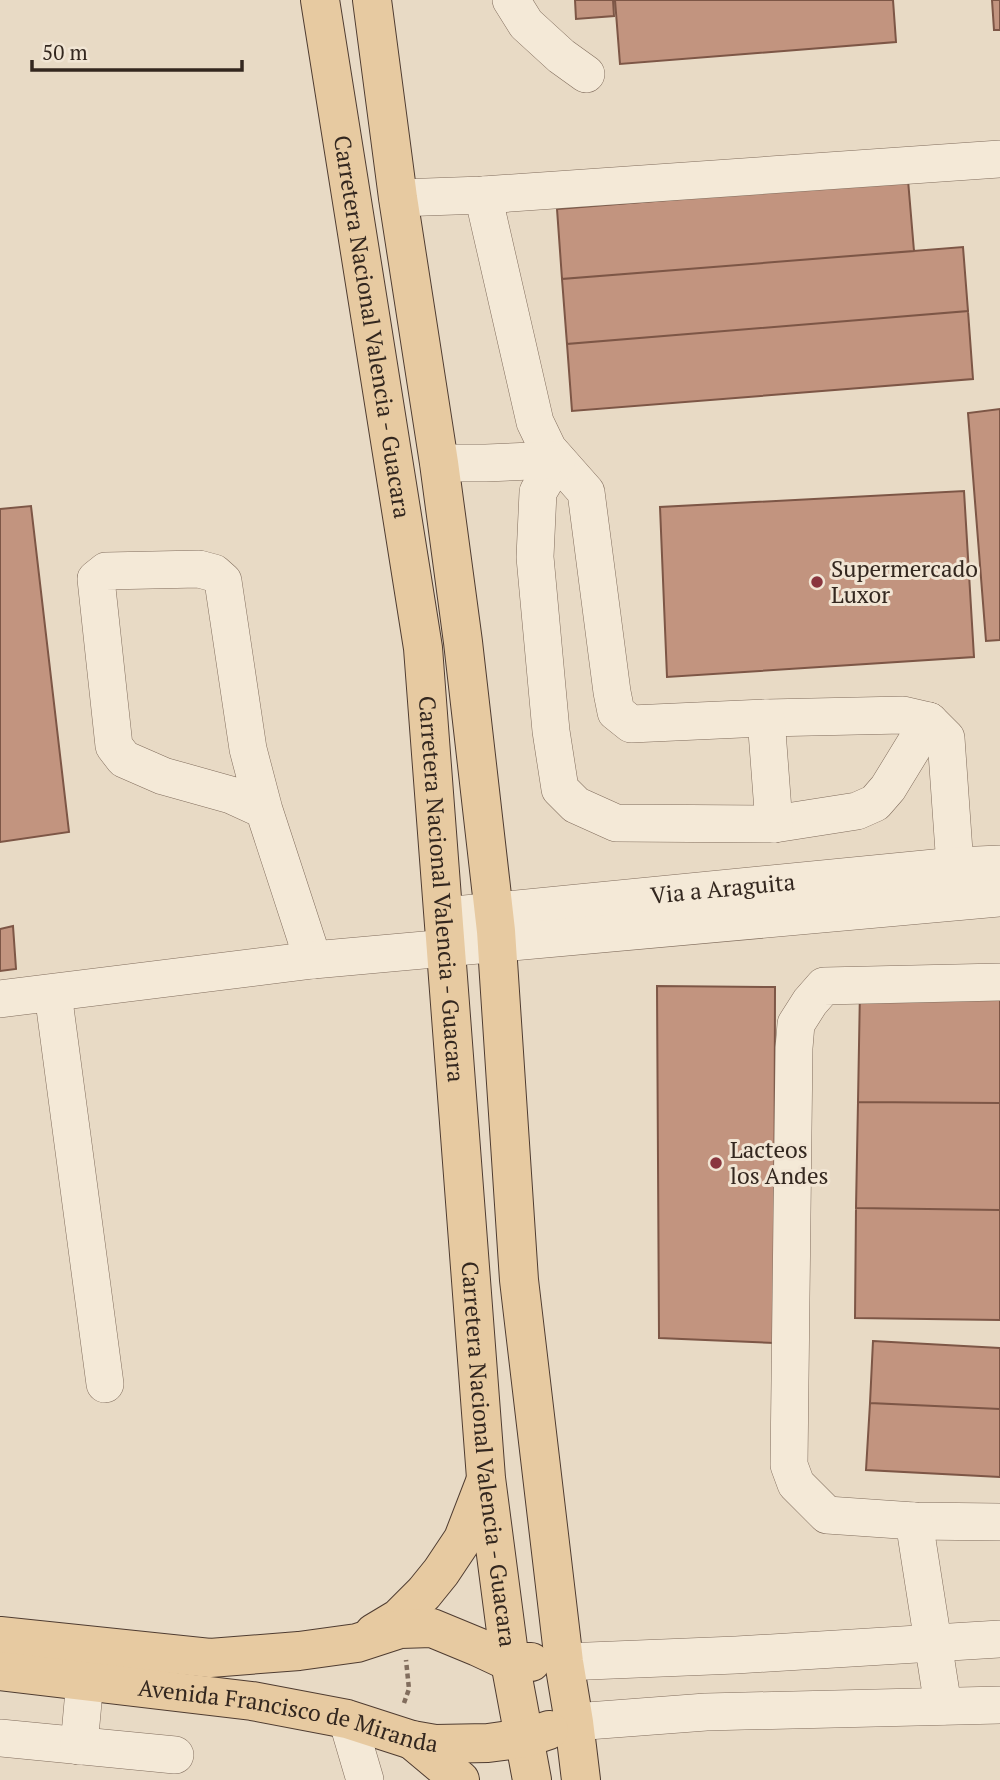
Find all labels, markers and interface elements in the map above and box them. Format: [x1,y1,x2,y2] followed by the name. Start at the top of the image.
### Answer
[32,28,242,72] scale bar
[42,38,88,66] text: 50 m
[327,133,418,521] street label: Carretera Nacional Valencia - Guacara
[831,553,978,610] place label: Supermercado Luxor
[809,574,825,590] marker: Supermercado Luxor
[412,695,472,1084] street label: Carretera Nacional Valencia - Guacara
[649,866,797,911] street label: Via a Araguita
[730,1134,828,1191] place label: Lacteos los Andes
[708,1155,724,1171] marker: Lacteos los Andes
[455,1260,524,1649] street label: Carretera Nacional Valencia - Guacara
[136,1672,441,1759] street label: Avenida Francisco de Miranda

